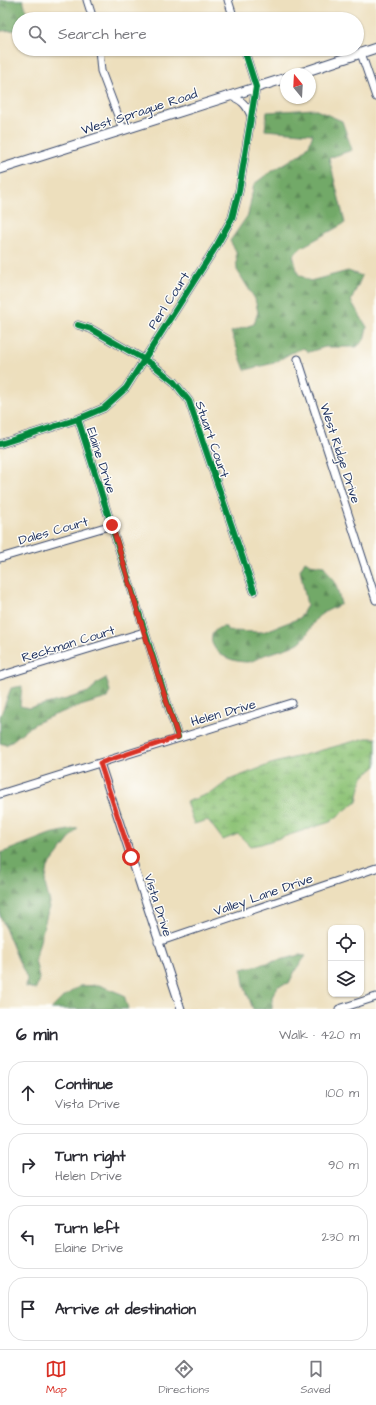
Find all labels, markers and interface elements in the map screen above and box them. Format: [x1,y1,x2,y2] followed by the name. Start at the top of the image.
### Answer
[12,12,364,56] search box
[26,23,48,45] icon: search
[58,24,147,45] text: Search here
[280,68,316,104] north arrow
[79,85,200,140] street label: West Sprague Road
[144,268,195,333] street label: Perl Court
[191,399,234,481] street label: Stuart Court
[314,401,365,506] street label: West Ridge Drive
[82,425,120,496] street label: Elaine Drive
[16,512,91,549] street label: Dales Court
[103,516,121,534] route end
[20,621,118,667] street label: Reckman Court
[189,695,258,731] street label: Helen Drive
[122,848,140,866] route start
[211,870,316,921] street label: Valley Lane Drive
[139,872,177,939] street label: Vista Drive
[328,925,364,997] map controls
[328,925,364,961] button: locate
[328,961,364,997] button: layers
[16,1023,58,1047] text: 6 min
[279,1026,360,1044] text: Walk · 420 m
[55,1074,113,1095] text: Continue
[17,1082,39,1104] icon: ahead
[326,1084,359,1102] text: 100 m
[55,1095,120,1113] text: Vista Drive
[55,1146,126,1167] text: Turn right
[17,1154,39,1176] icon: right
[328,1156,359,1174] text: 90 m
[55,1167,122,1185] text: Helen Drive
[55,1218,119,1239] text: Turn left
[17,1226,39,1248] icon: left
[321,1228,359,1246] text: 230 m
[55,1239,123,1257] text: Elaine Drive
[17,1298,39,1320] icon: arrive
[55,1299,196,1320] text: Arrive at destination
[45,1358,67,1397] tab: Map
[158,1358,210,1397] tab: Directions
[301,1358,331,1397] tab: Saved

